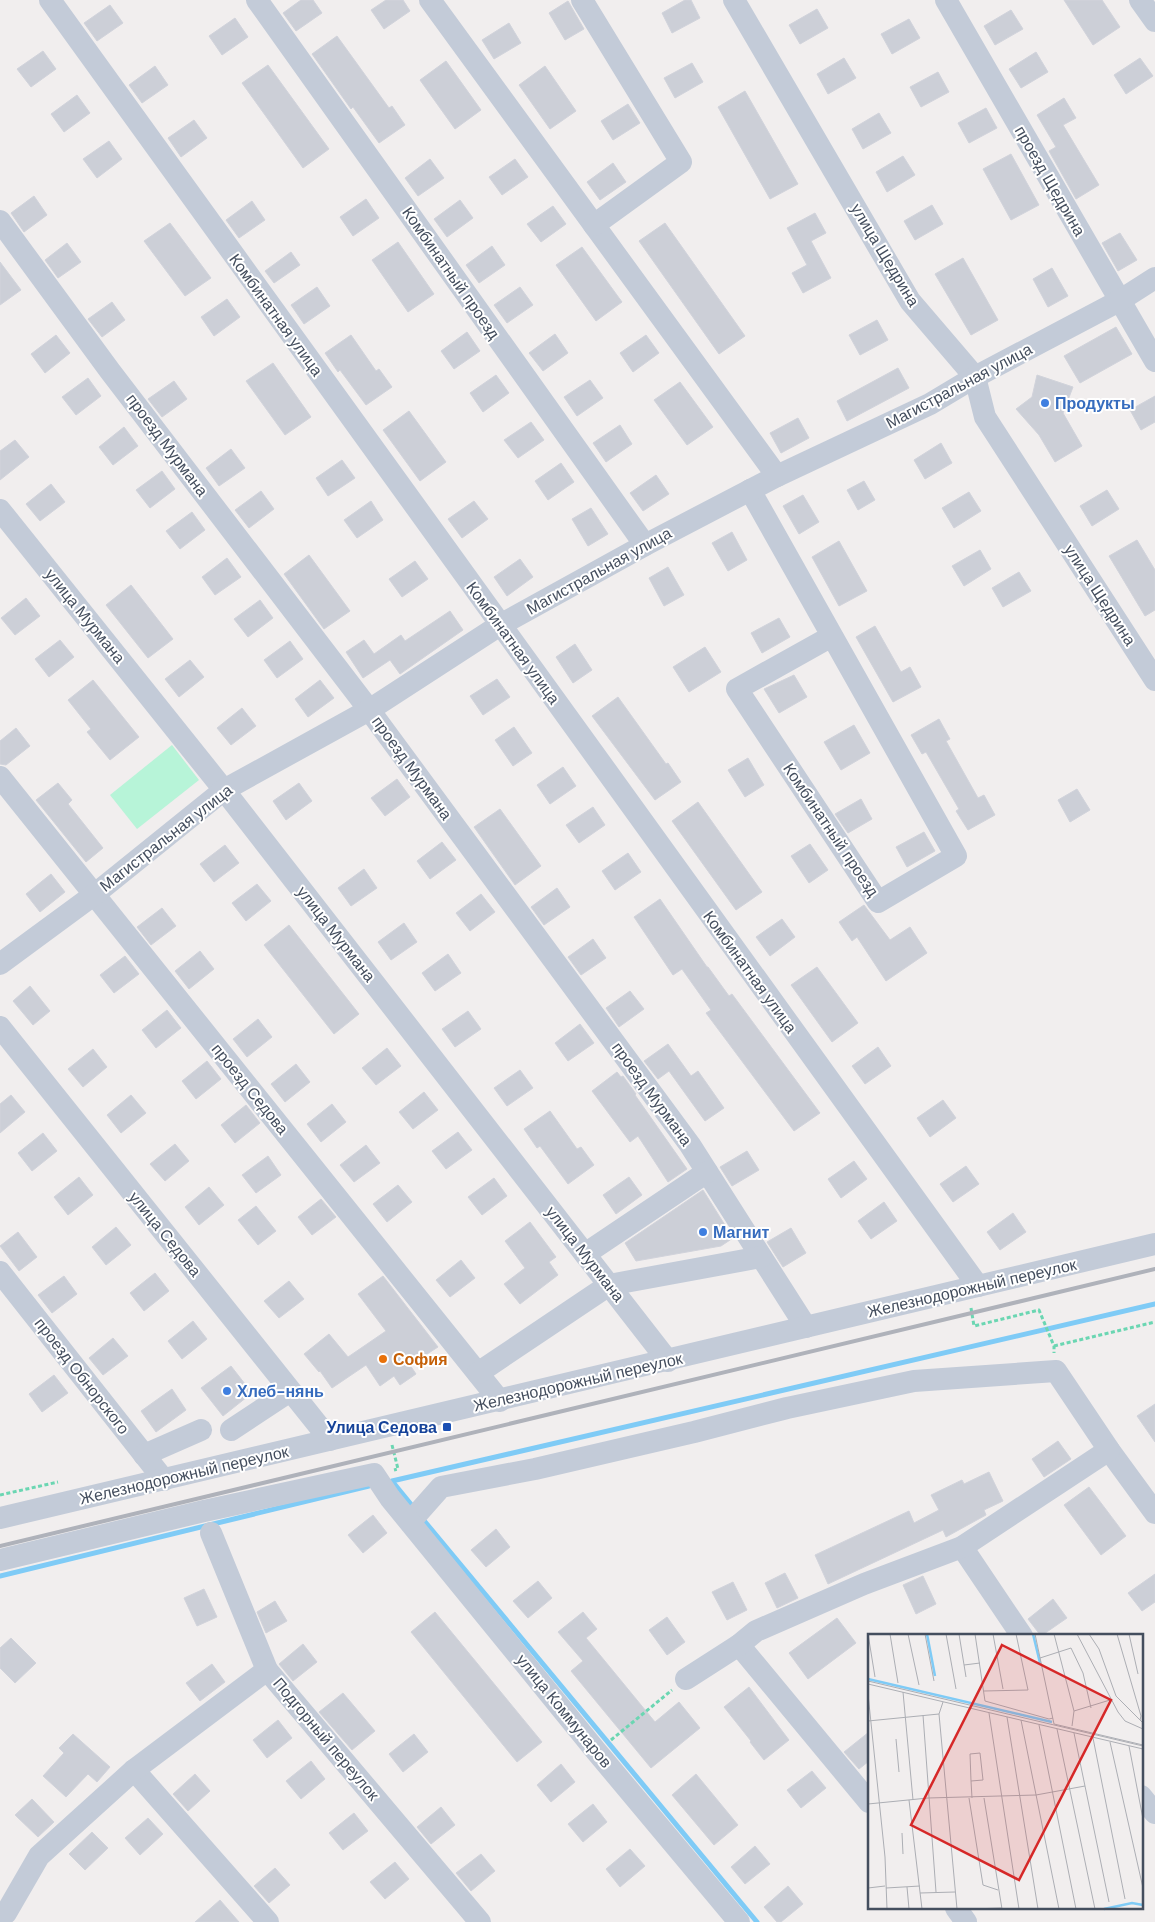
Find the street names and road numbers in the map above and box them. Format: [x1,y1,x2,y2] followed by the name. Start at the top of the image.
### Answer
[1010,122,1090,240] street label: проезд Щедрина
[846,200,924,311] street label: улица Щедрина
[397,203,505,344] street label: Комбинатный проезд
[224,250,328,381] street label: Комбинатная улица
[882,339,1036,433] street label: Магистральная улица
[121,389,213,501] street label: проезд Мурмана
[523,522,675,620] street label: Магистральная улица
[1059,540,1141,650] street label: улица Щедрина
[40,564,130,668] street label: улица Мурмана
[461,578,565,709] street label: Комбинатная улица
[367,712,457,824] street label: проезд Мурмана
[778,759,884,901] street label: Комбинатный проезд
[95,780,237,896] street label: Магистральная улица
[292,882,380,986] street label: улица Мурмана
[698,907,802,1038] street label: Комбинатная улица
[607,1038,697,1150] street label: проезд Мурмана
[207,1039,293,1139] street label: проезд Седова
[124,1187,206,1281] street label: улица Седова
[541,1202,629,1306] street label: улица Мурмана
[865,1253,1080,1322] street label: Железнодорожный переулок
[30,1313,134,1439] street label: проезд Обнорского
[471,1347,686,1416] street label: Железнодорожный переулок
[77,1440,292,1509] street label: Железнодорожный переулок
[512,1650,616,1772] street label: улица Коммунаров
[268,1673,384,1806] street label: Подгорный переулок

